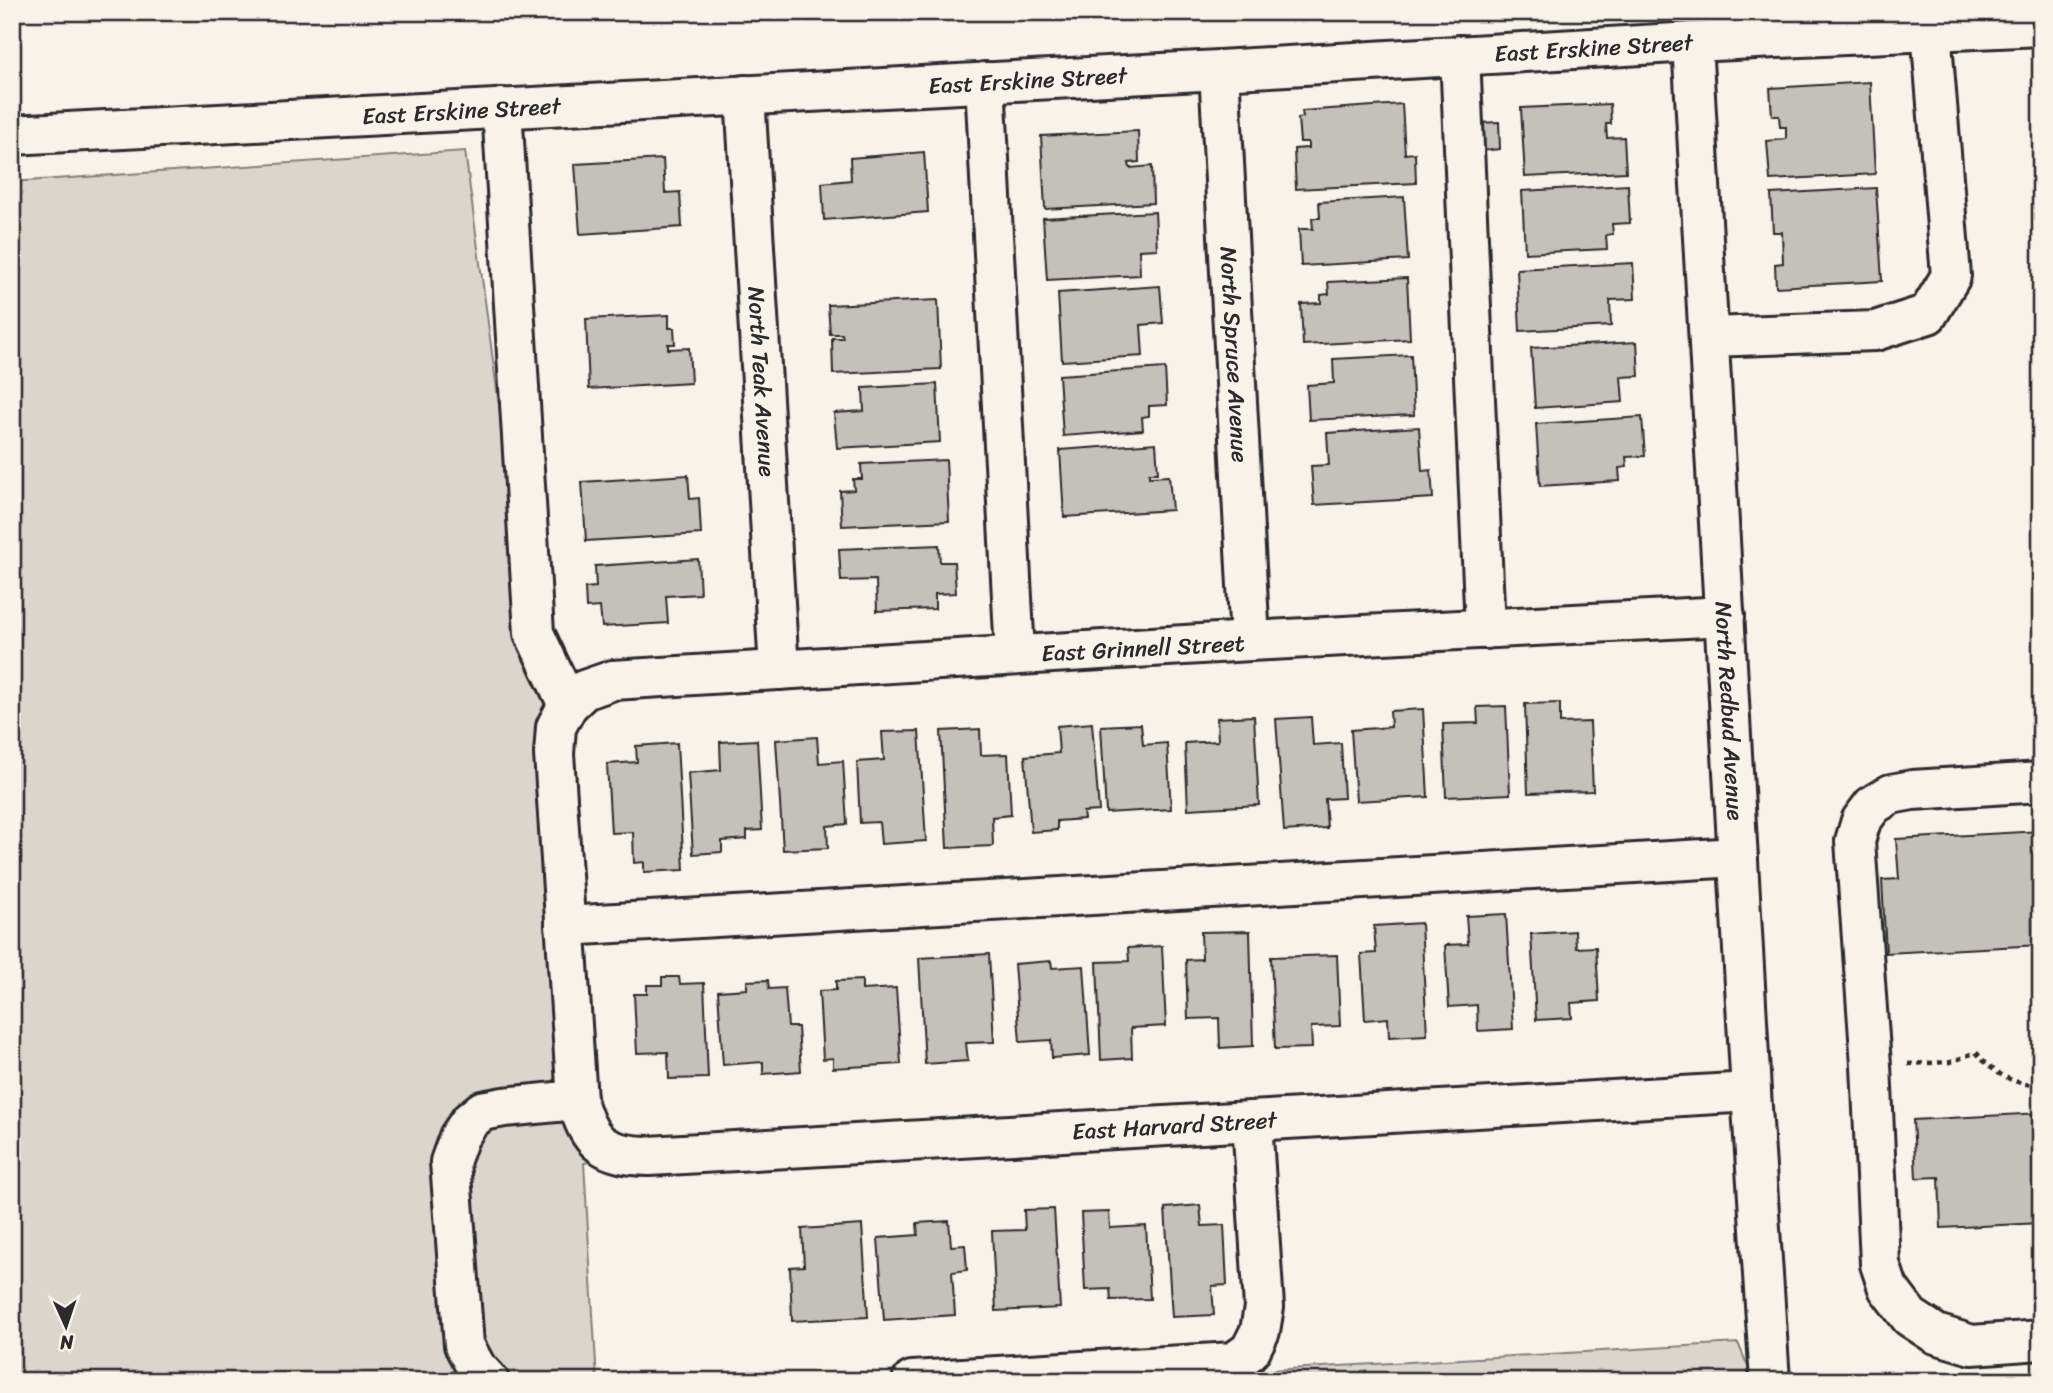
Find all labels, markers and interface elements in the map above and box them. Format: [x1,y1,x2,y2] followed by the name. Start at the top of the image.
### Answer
[1493,22,1696,75] street label: East Erskine Street
[927,55,1130,107] street label: East Erskine Street
[361,85,563,137] street label: East Erskine Street
[1208,245,1260,464] street label: North Spruce Avenue
[735,285,788,478] street label: North Teak Avenue
[1702,600,1756,822] street label: North Redbud Avenue
[1040,623,1246,674] street label: East Grinnell Street
[1071,1099,1280,1152] street label: East Harvard Street
[32,1292,102,1362] north arrow
[59,1326,75,1359] text: N

